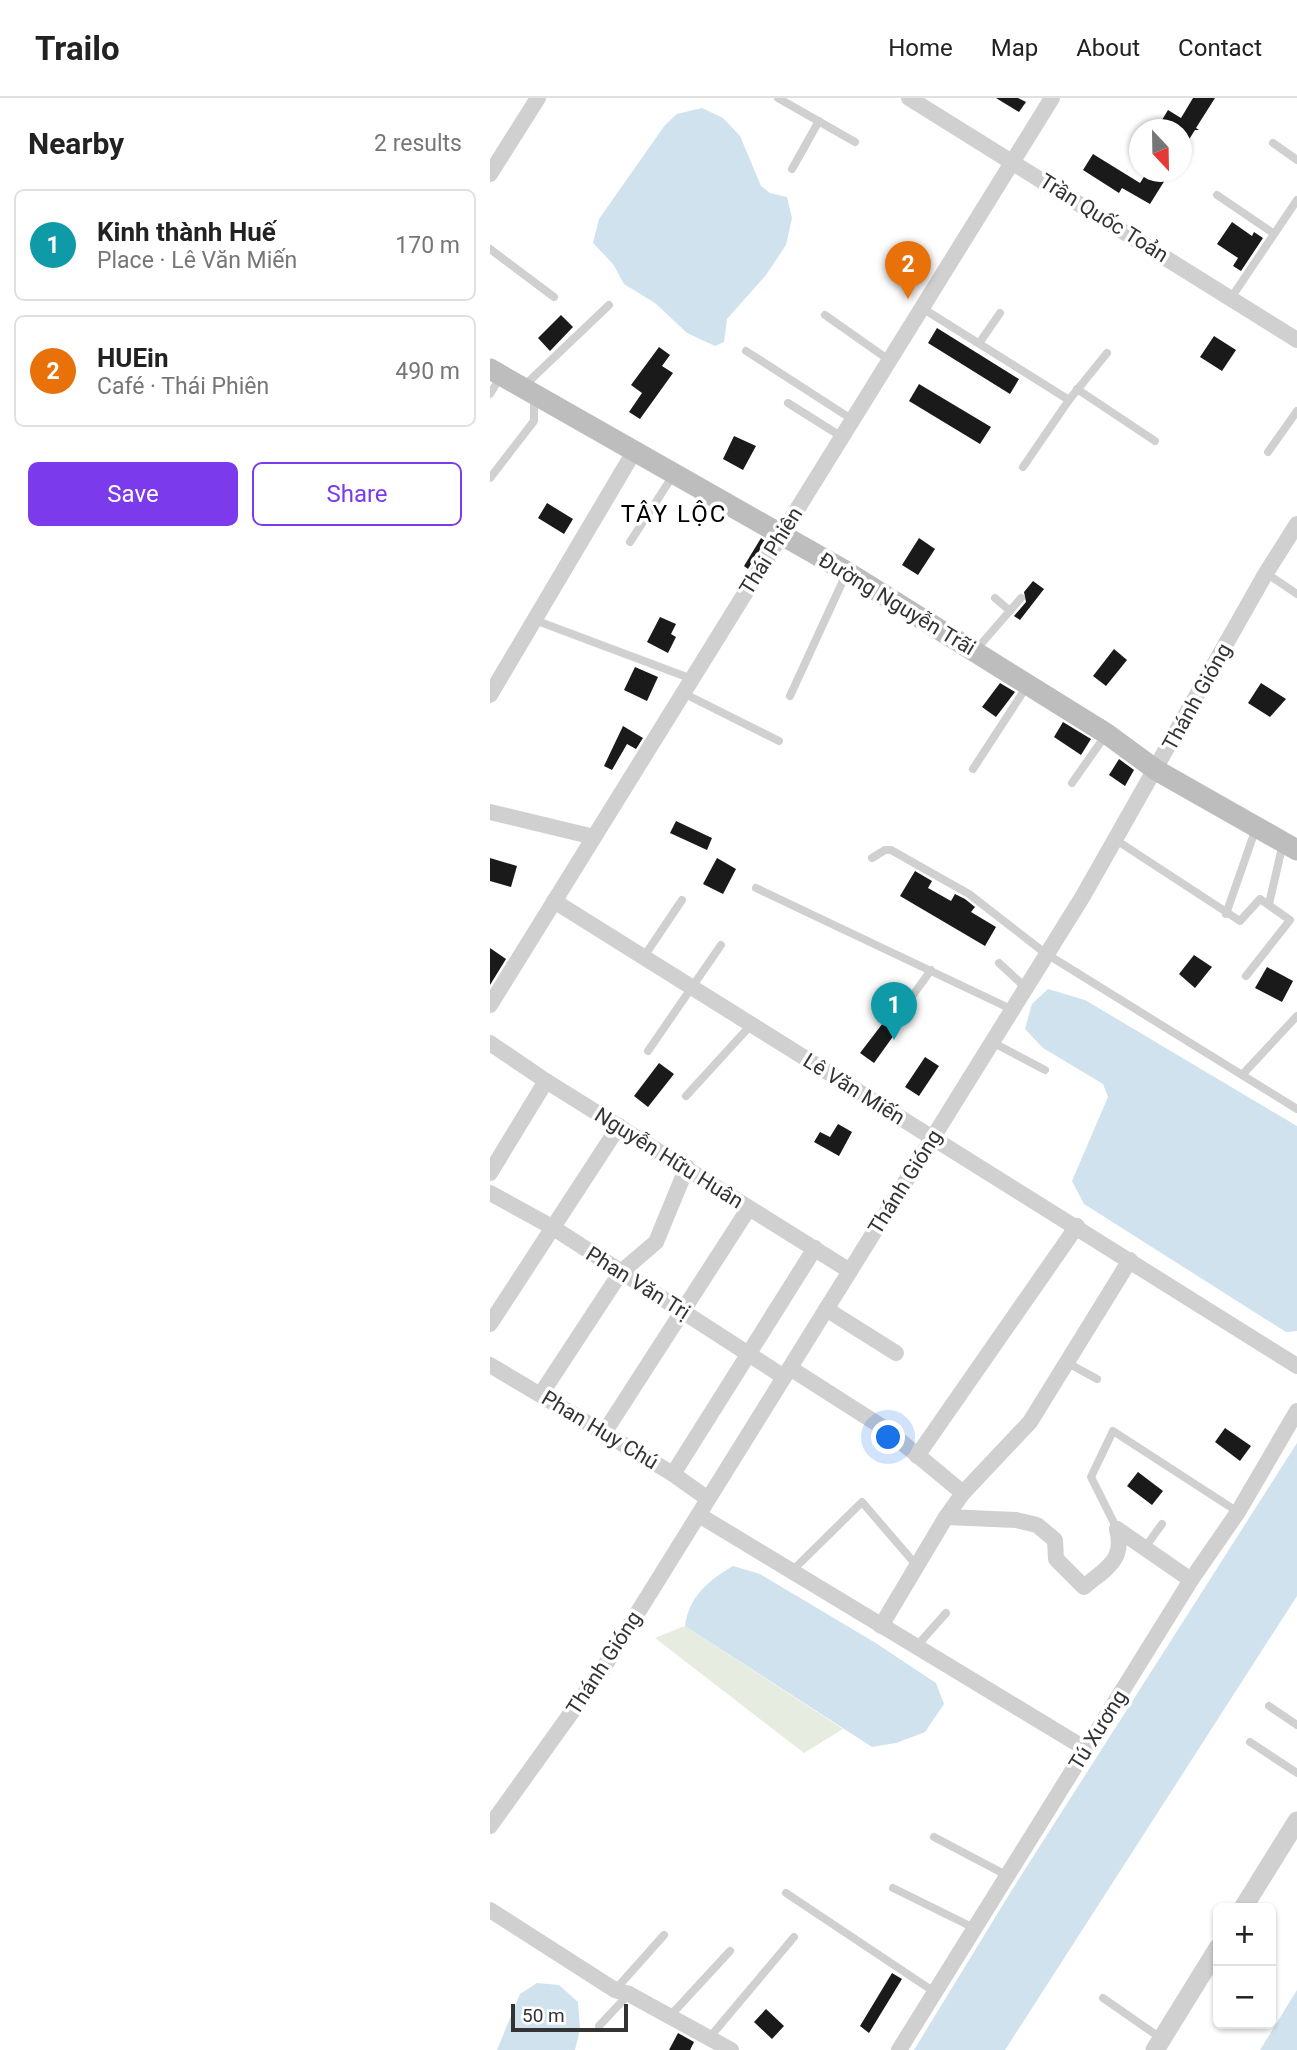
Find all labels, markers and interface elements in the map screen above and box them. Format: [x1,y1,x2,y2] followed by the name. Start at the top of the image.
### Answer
[35,29,120,68] text: Trailo
[888,34,953,62] text: Home
[991,34,1038,62] text: Map
[1076,34,1140,62] text: About
[1178,34,1262,62] text: Contact
[1129,119,1192,182] north arrow
[28,126,124,161] text: Nearby
[374,130,462,157] text: 2 results
[1035,169,1173,267] street label: Trần Quốc Toản
[97,217,276,247] text: Kinh thành Huế
[46,232,60,259] text: 1
[395,232,460,259] text: 170 m
[885,241,931,299] pin: 2
[97,247,297,274] text: Place · Lê Văn Miến
[97,343,169,373] text: HUEin
[46,358,60,385] text: 2
[395,358,460,385] text: 490 m
[97,373,269,400] text: Café · Thái Phiên
[28,462,238,526] button: Save
[252,462,462,526] button: Share
[621,500,727,528] district label: TÂY LỘC
[735,503,807,599] street label: Thái Phiên
[814,548,980,660] street label: Đường Nguyễn Trãi
[1158,639,1236,755] street label: Thánh Gióng
[871,982,917,1040] pin: 1
[799,1048,909,1130] street label: Lê Văn Miến
[590,1103,748,1213] street label: Nguyễn Hữu Huân
[863,1125,947,1239] street label: Thánh Gióng
[582,1242,694,1324] street label: Phan Văn Trị
[537,1386,663,1474] street label: Phan Huy Chú
[871,1420,905,1454] your location
[562,1607,646,1719] street label: Thánh Gióng
[1064,1686,1132,1774] street label: Tú Xương
[1213,1903,1276,2029] map controls
[1213,1903,1276,1966] button: +
[1213,1966,1276,2029] button: −
[511,2001,628,2033] scale bar
[522,2004,565,2027] text: 50 m

